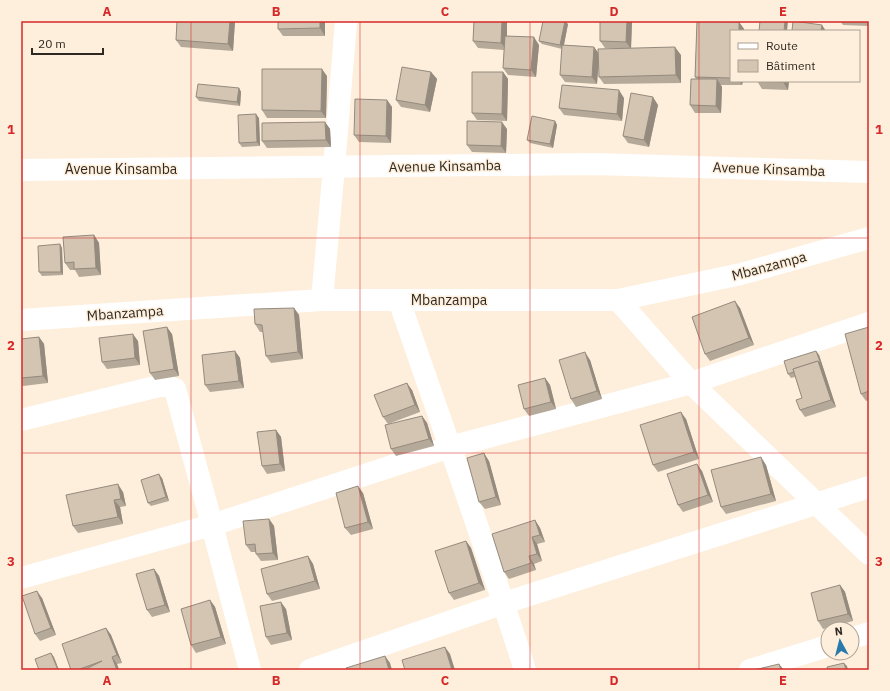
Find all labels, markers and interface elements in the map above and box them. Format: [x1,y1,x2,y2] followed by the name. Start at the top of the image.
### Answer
[103,3,112,20] text: A
[272,3,281,20] text: B
[441,3,450,20] text: C
[609,3,619,20] text: D
[779,3,787,20] text: E
[32,30,103,56] scale bar
[730,30,860,82] legend
[38,36,66,51] text: 20 m
[766,38,798,53] text: Route
[766,58,816,73] text: Bâtiment
[7,121,15,138] text: 1
[875,121,883,138] text: 1
[389,156,502,176] street label: Avenue Kinsamba
[712,158,826,180] street label: Avenue Kinsamba
[65,160,178,178] street label: Avenue Kinsamba
[730,247,809,285] street label: Mbanzampa
[411,291,488,309] street label: Mbanzampa
[86,301,164,325] street label: Mbanzampa
[7,337,15,354] text: 2
[875,337,883,354] text: 2
[7,553,15,570] text: 3
[875,553,883,570] text: 3
[820,621,860,661] north arrow
[834,624,844,639] text: N
[103,672,112,689] text: A
[272,672,281,689] text: B
[441,672,450,689] text: C
[609,672,619,689] text: D
[779,672,787,689] text: E

